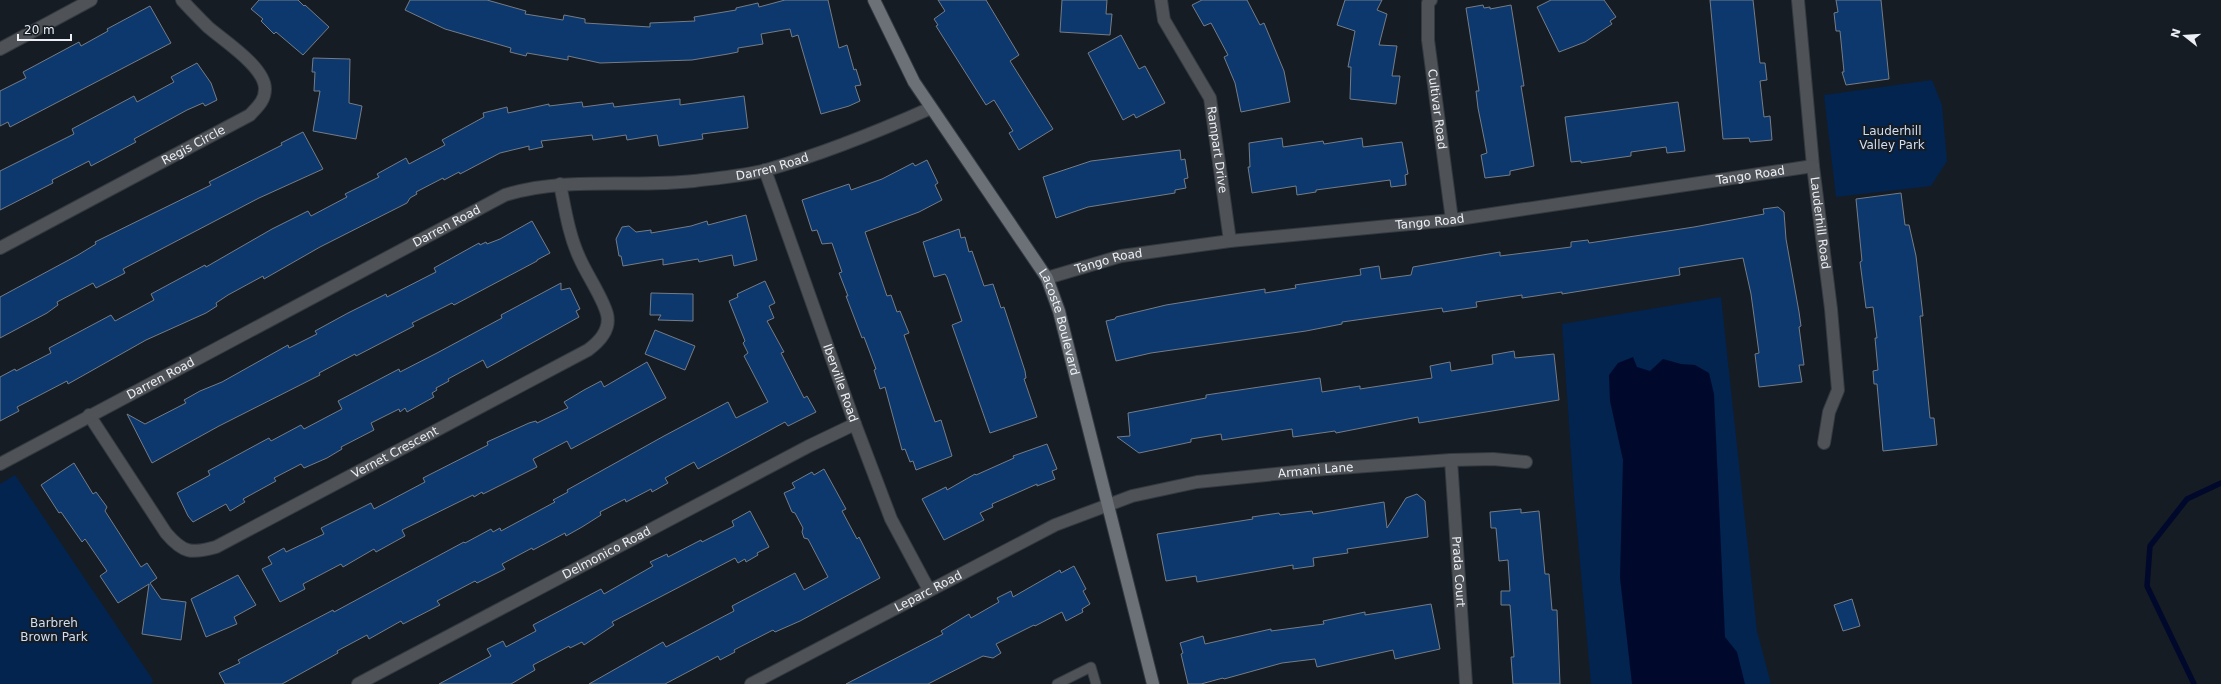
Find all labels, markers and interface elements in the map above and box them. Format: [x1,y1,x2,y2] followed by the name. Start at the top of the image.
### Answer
[18,16,71,42] scale bar
[2165,16,2205,56] north arrow
[24,23,55,37] text: 20 m
[2168,27,2183,40] text: N
[1425,68,1449,150] street label: Cultivar Road
[1204,105,1230,194] street label: Rampart Drive
[159,123,228,168] street label: Regis Circle
[1859,124,1925,152] park label: Lauderhill Valley Park
[735,150,811,183] street label: Darren Road
[1714,163,1786,188] street label: Tango Road
[1807,176,1833,270] street label: Lauderhill Road
[410,202,483,250] street label: Darren Road
[1394,211,1465,232] street label: Tango Road
[1072,246,1143,277] street label: Tango Road
[1036,266,1082,377] street label: Lacoste Boulevard
[820,342,861,424] street label: Iberville Road
[124,355,197,402] street label: Darren Road
[349,424,441,481] street label: Vernet Crescent
[1277,460,1354,481] street label: Armani Lane
[560,524,653,582] street label: Delmonico Road
[1449,536,1468,608] street label: Prada Court
[892,568,964,615] street label: Leparc Road
[20,616,88,644] park label: Barbreh Brown Park

